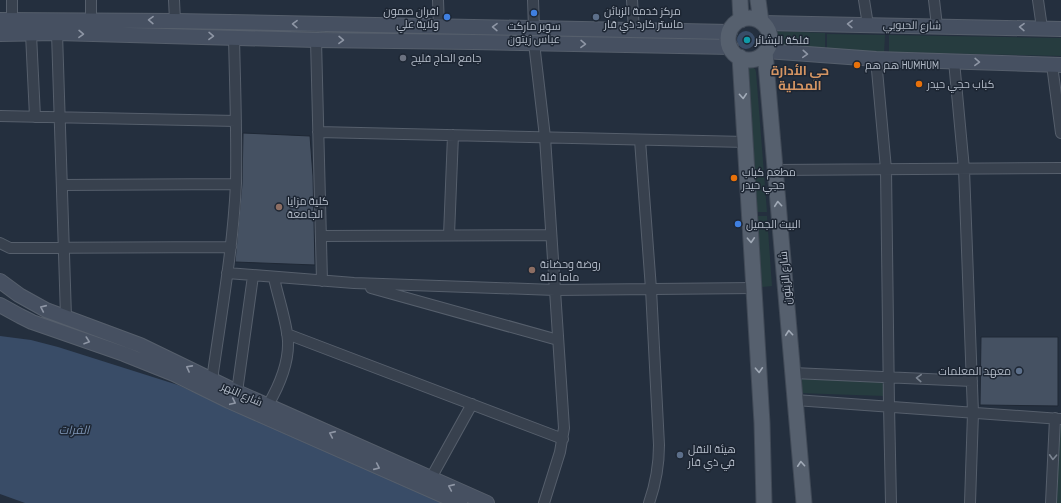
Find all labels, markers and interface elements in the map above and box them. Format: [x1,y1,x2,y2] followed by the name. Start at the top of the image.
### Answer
[383,4,439,33] place label: افران صمون ولاية علي
[603,4,683,33] place label: مركز خدمة الزبائن ماستر كارد ذي قار
[529,8,539,18] marker: سوبر ماركت عباس زيتون
[442,12,452,22] marker: افران صمون ولاية علي
[591,12,601,22] marker: مركز خدمة الزبائن ماستر كارد ذي قار
[148,16,154,25] one-way arrow
[883,17,941,35] street label: شارع الحبوبي
[292,19,298,28] one-way arrow
[507,19,561,46] place label: سوبر ماركت عباس زيتون
[847,20,853,29] one-way arrow
[492,23,498,31] one-way arrow
[1019,23,1025,31] one-way arrow
[78,30,84,38] one-way arrow
[208,32,214,41] one-way arrow
[754,33,809,47] place label: فلكة البشائر
[742,35,752,45] marker: فلكة البشائر
[338,36,344,44] one-way arrow
[580,40,586,48] one-way arrow
[802,49,808,58] one-way arrow
[411,51,481,66] place label: جامع الحاج فليح
[398,53,408,63] marker: جامع الحاج فليح
[865,58,939,73] place label: هم هم HUMHUM
[974,58,980,66] one-way arrow
[852,60,862,70] marker: هم هم HUMHUM
[771,62,829,94] district label: حي الأدارة المحلية
[926,77,994,93] place label: كباب حجي حيدر
[914,79,924,89] marker: كباب حجي حيدر
[738,93,747,99] one-way arrow
[741,165,796,194] place label: مطعم كباب حجي حيدر
[729,173,739,183] marker: مطعم كباب حجي حيدر
[287,194,329,221] place label: كلية مزايا الجامعة
[774,201,783,207] one-way arrow
[274,202,284,212] marker: كلية مزايا الجامعة
[746,217,801,231] place label: البيت الجميل
[733,219,743,229] marker: البيت الجميل
[747,237,756,243] one-way arrow
[776,251,795,305] street label: شارع الزيتون
[540,257,601,284] place label: روضة وحضانة ماما فلة
[527,265,537,275] marker: روضة وحضانة ماما فلة
[40,305,47,313] one-way arrow
[785,330,794,336] one-way arrow
[84,336,91,345] one-way arrow
[938,364,1011,378] place label: معهد المعلمات
[186,366,193,373] one-way arrow
[1014,366,1024,376] marker: معهد المعلمات
[754,367,763,373] one-way arrow
[916,374,922,383] one-way arrow
[218,378,265,410] street label: شارع النهر
[228,397,236,405] one-way arrow
[59,422,91,437] water label: الفرات
[329,431,337,439] one-way arrow
[687,442,736,471] place label: هيئة النقل في ذي قار
[675,450,685,460] marker: هيئة النقل في ذي قار
[1049,454,1057,460] one-way arrow
[796,461,805,467] one-way arrow
[373,462,380,470] one-way arrow
[448,484,456,492] one-way arrow

